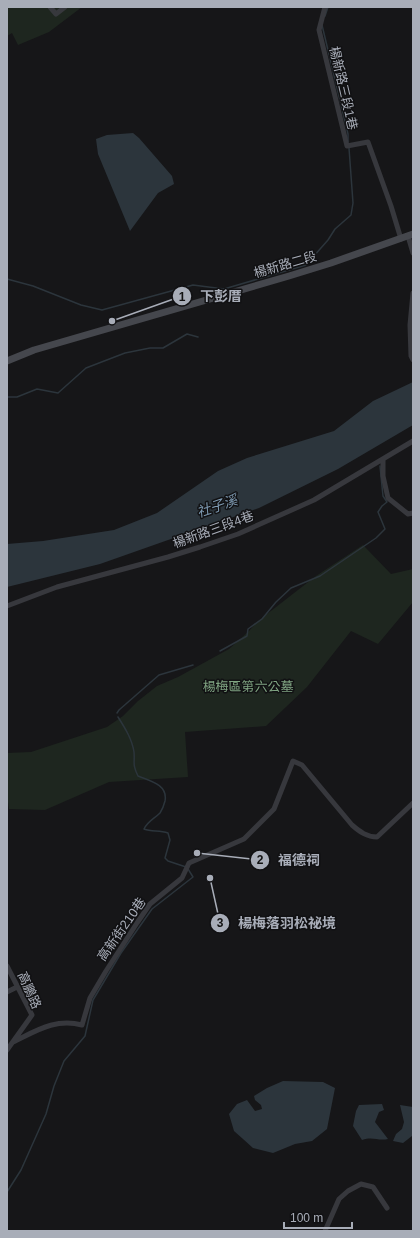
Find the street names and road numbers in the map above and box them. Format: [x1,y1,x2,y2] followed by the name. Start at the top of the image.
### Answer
[327,45,360,131] street label: 楊新路三段1巷
[252,248,318,281] street label: 楊新路二段
[171,508,256,551] street label: 楊新路三段4巷
[94,895,149,964] street label: 高新街210巷
[15,969,44,1011] street label: 高鵬路

